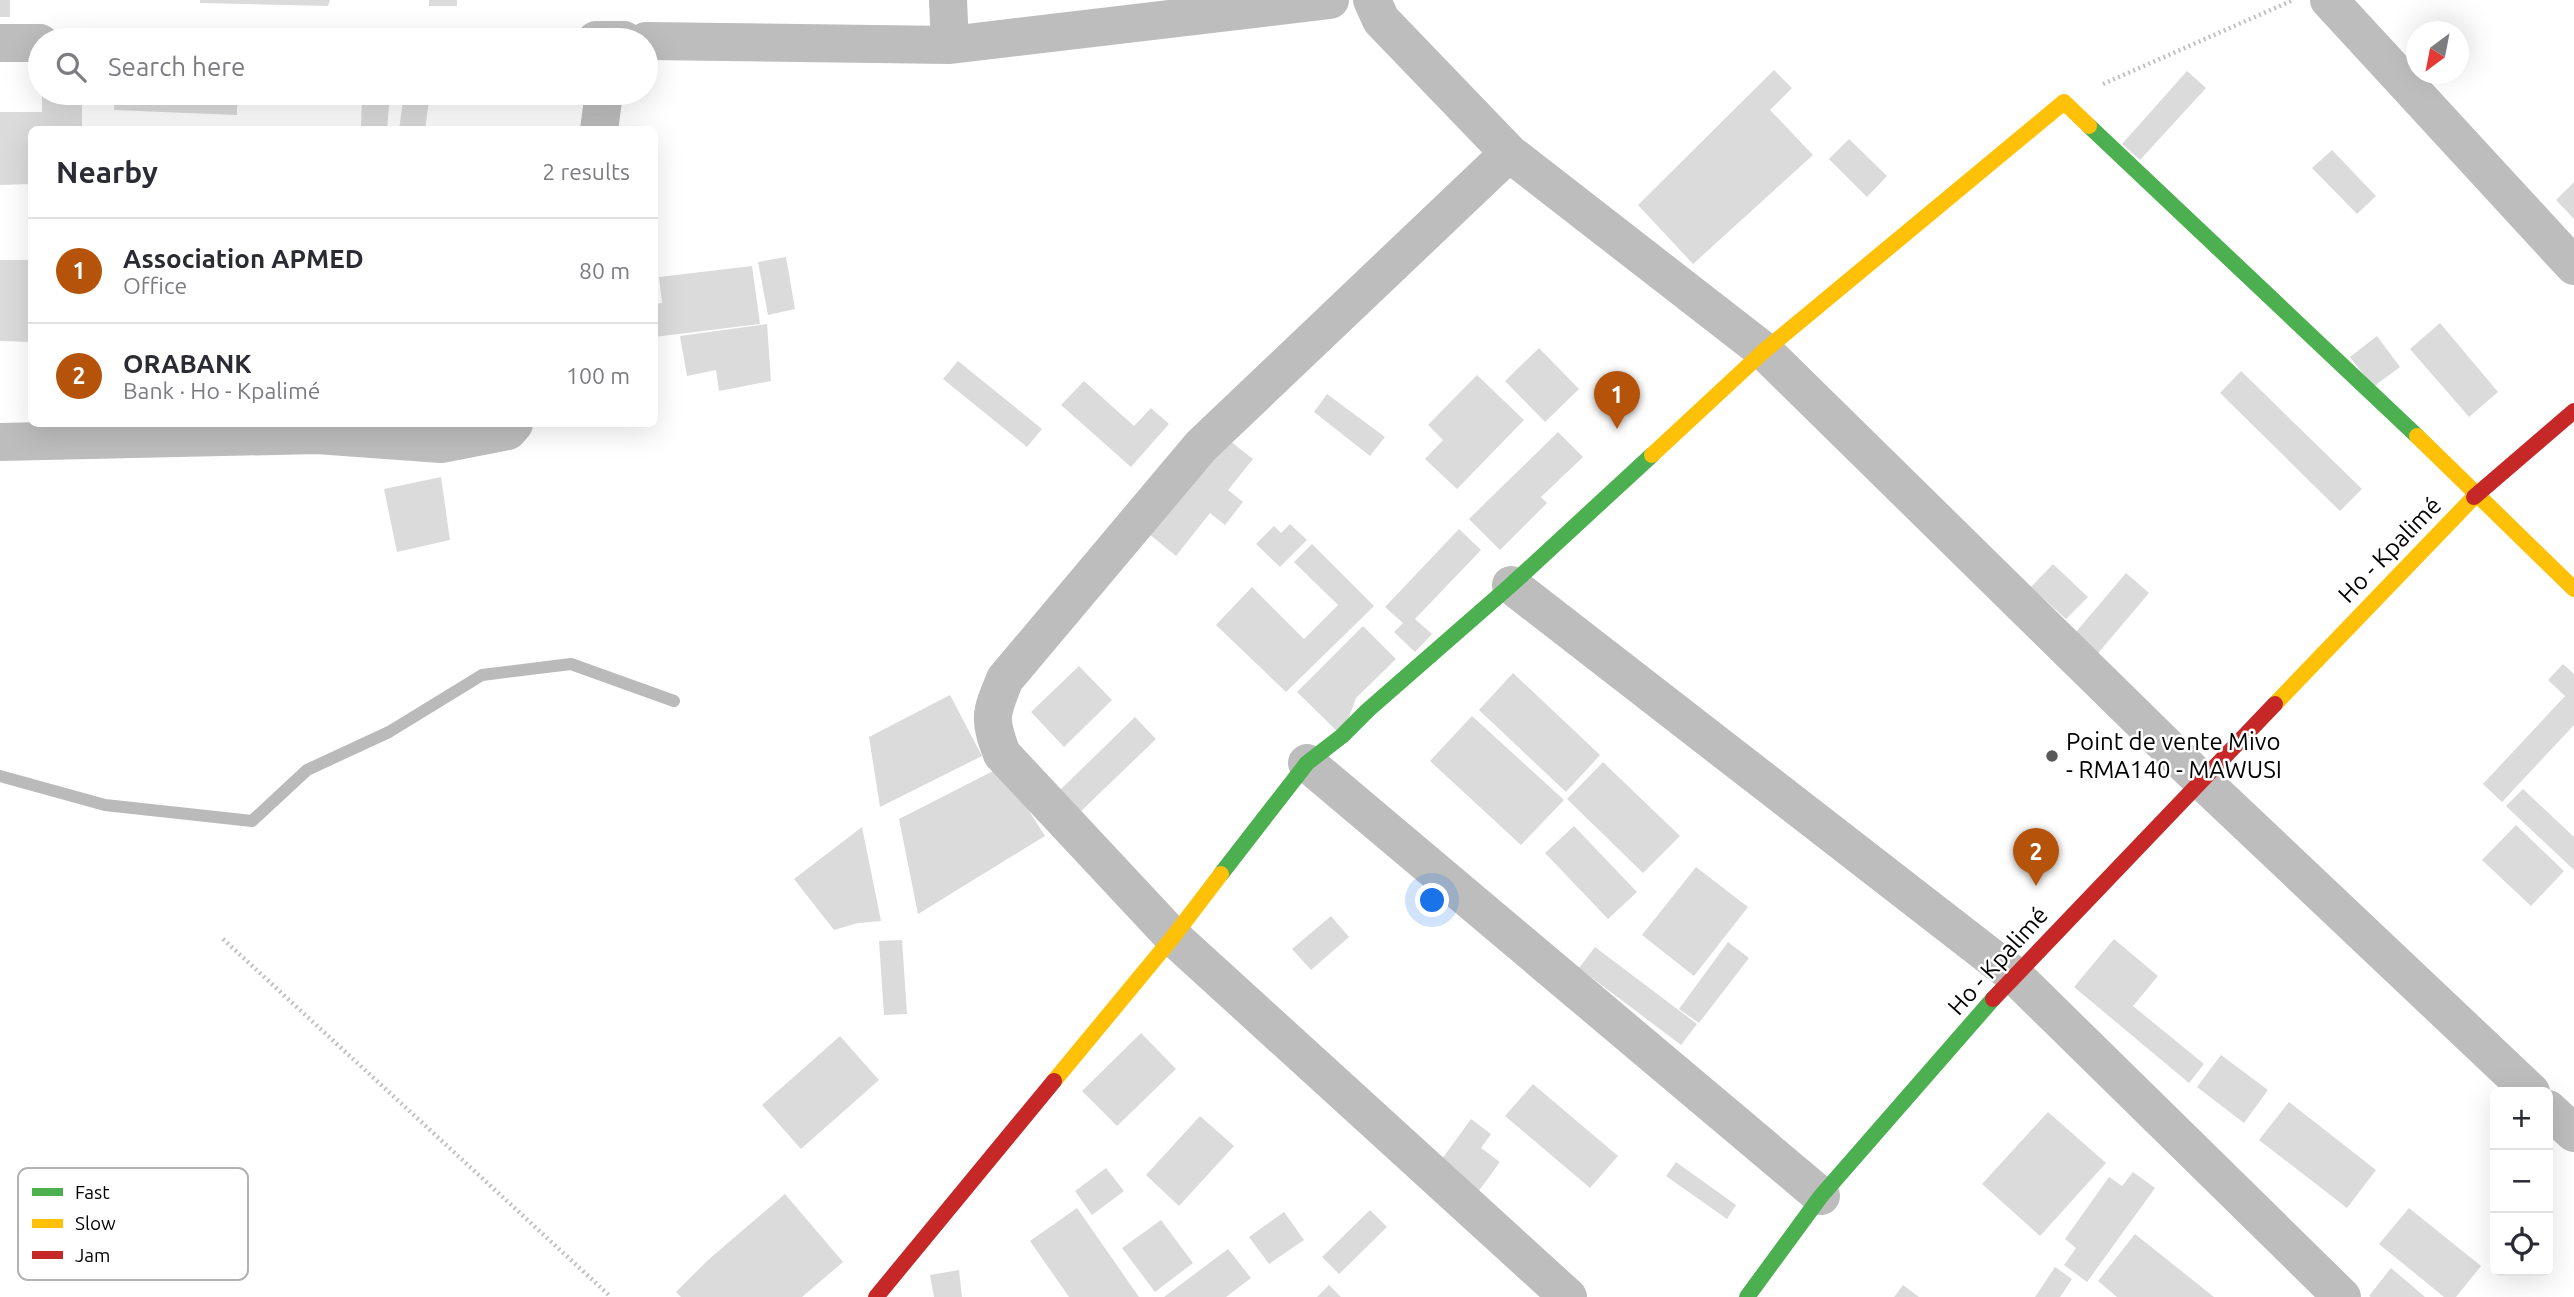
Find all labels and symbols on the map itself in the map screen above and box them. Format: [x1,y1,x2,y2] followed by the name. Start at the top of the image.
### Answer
[2406,21,2469,84] north arrow
[1594,371,1640,429] pin: 1
[2333,491,2447,608] street label: Ho - Kpalimé
[2066,728,2282,783] place label: Point de vente Mivo - RMA140 - MAWUSI
[2044,748,2060,764] marker: Point de vente Mivo - RMA140 - MAWUSI
[2013,828,2059,886] pin: 2
[1415,883,1449,917] your location
[1942,901,2053,1020] street label: Ho - Kpalimé
[18,1168,248,1280] legend
[75,1181,110,1203] text: Fast
[75,1212,116,1234] text: Slow
[75,1244,111,1266] text: Jam

